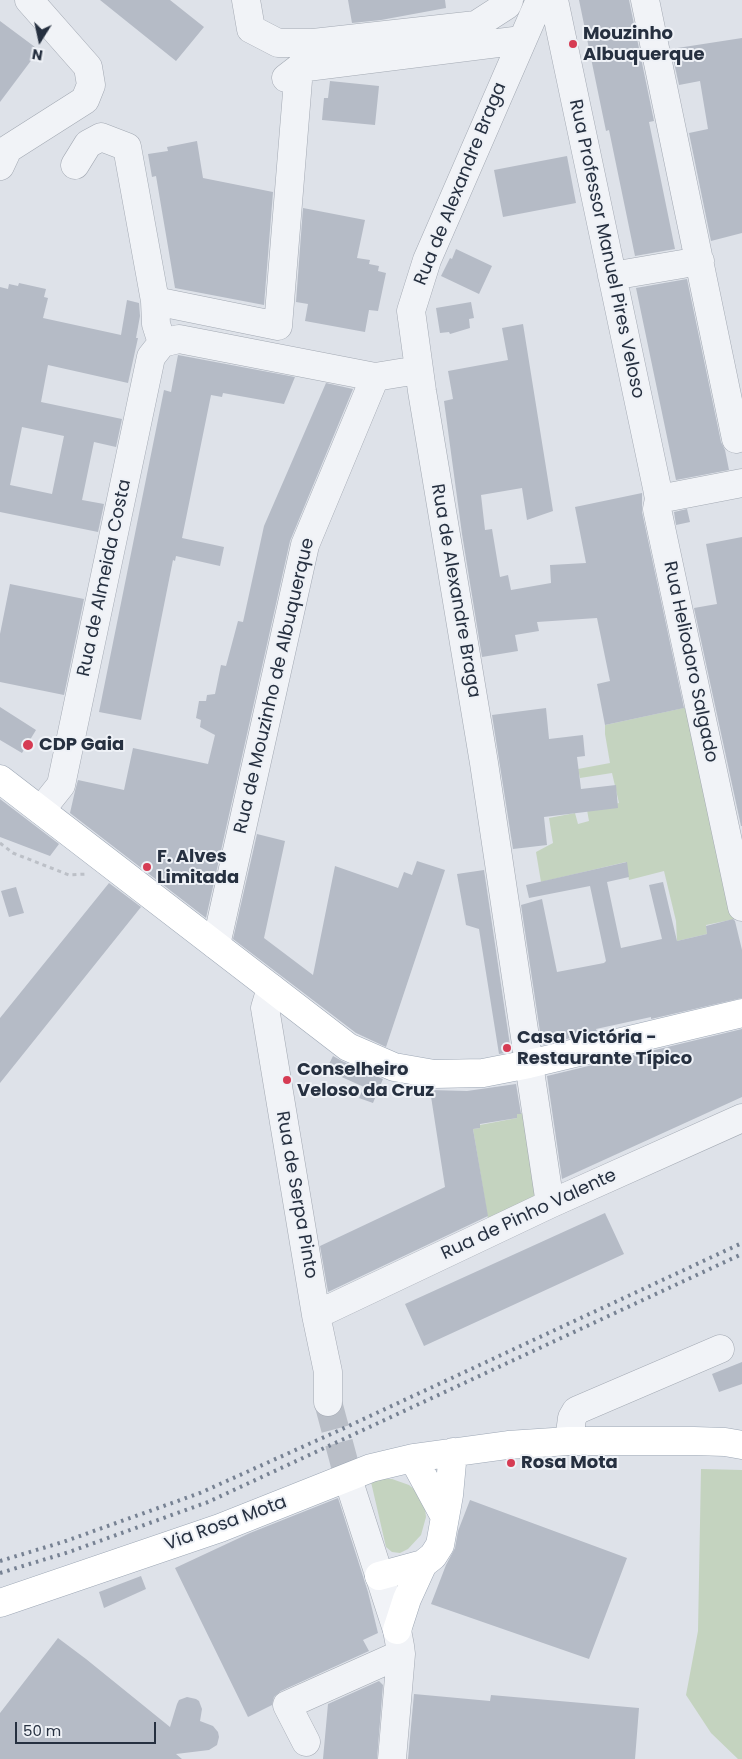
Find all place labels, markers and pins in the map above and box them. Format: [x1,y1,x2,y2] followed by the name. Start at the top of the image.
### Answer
[583,23,705,66] place label: Mouzinho Albuquerque
[567,38,579,50] marker: Mouzinho Albuquerque
[39,734,124,756] place label: CDP Gaia
[21,738,35,752] marker: CDP Gaia
[157,846,239,889] place label: F. Alves Limitada
[141,861,153,873] marker: F. Alves Limitada
[517,1027,692,1070] place label: Casa Victória - Restaurante Típico
[501,1042,513,1054] marker: Casa Victória - Restaurante Típico
[297,1059,434,1102] place label: Conselheiro Veloso da Cruz
[281,1074,293,1086] marker: Conselheiro Veloso da Cruz
[521,1452,618,1474] place label: Rosa Mota
[505,1457,517,1469] marker: Rosa Mota

